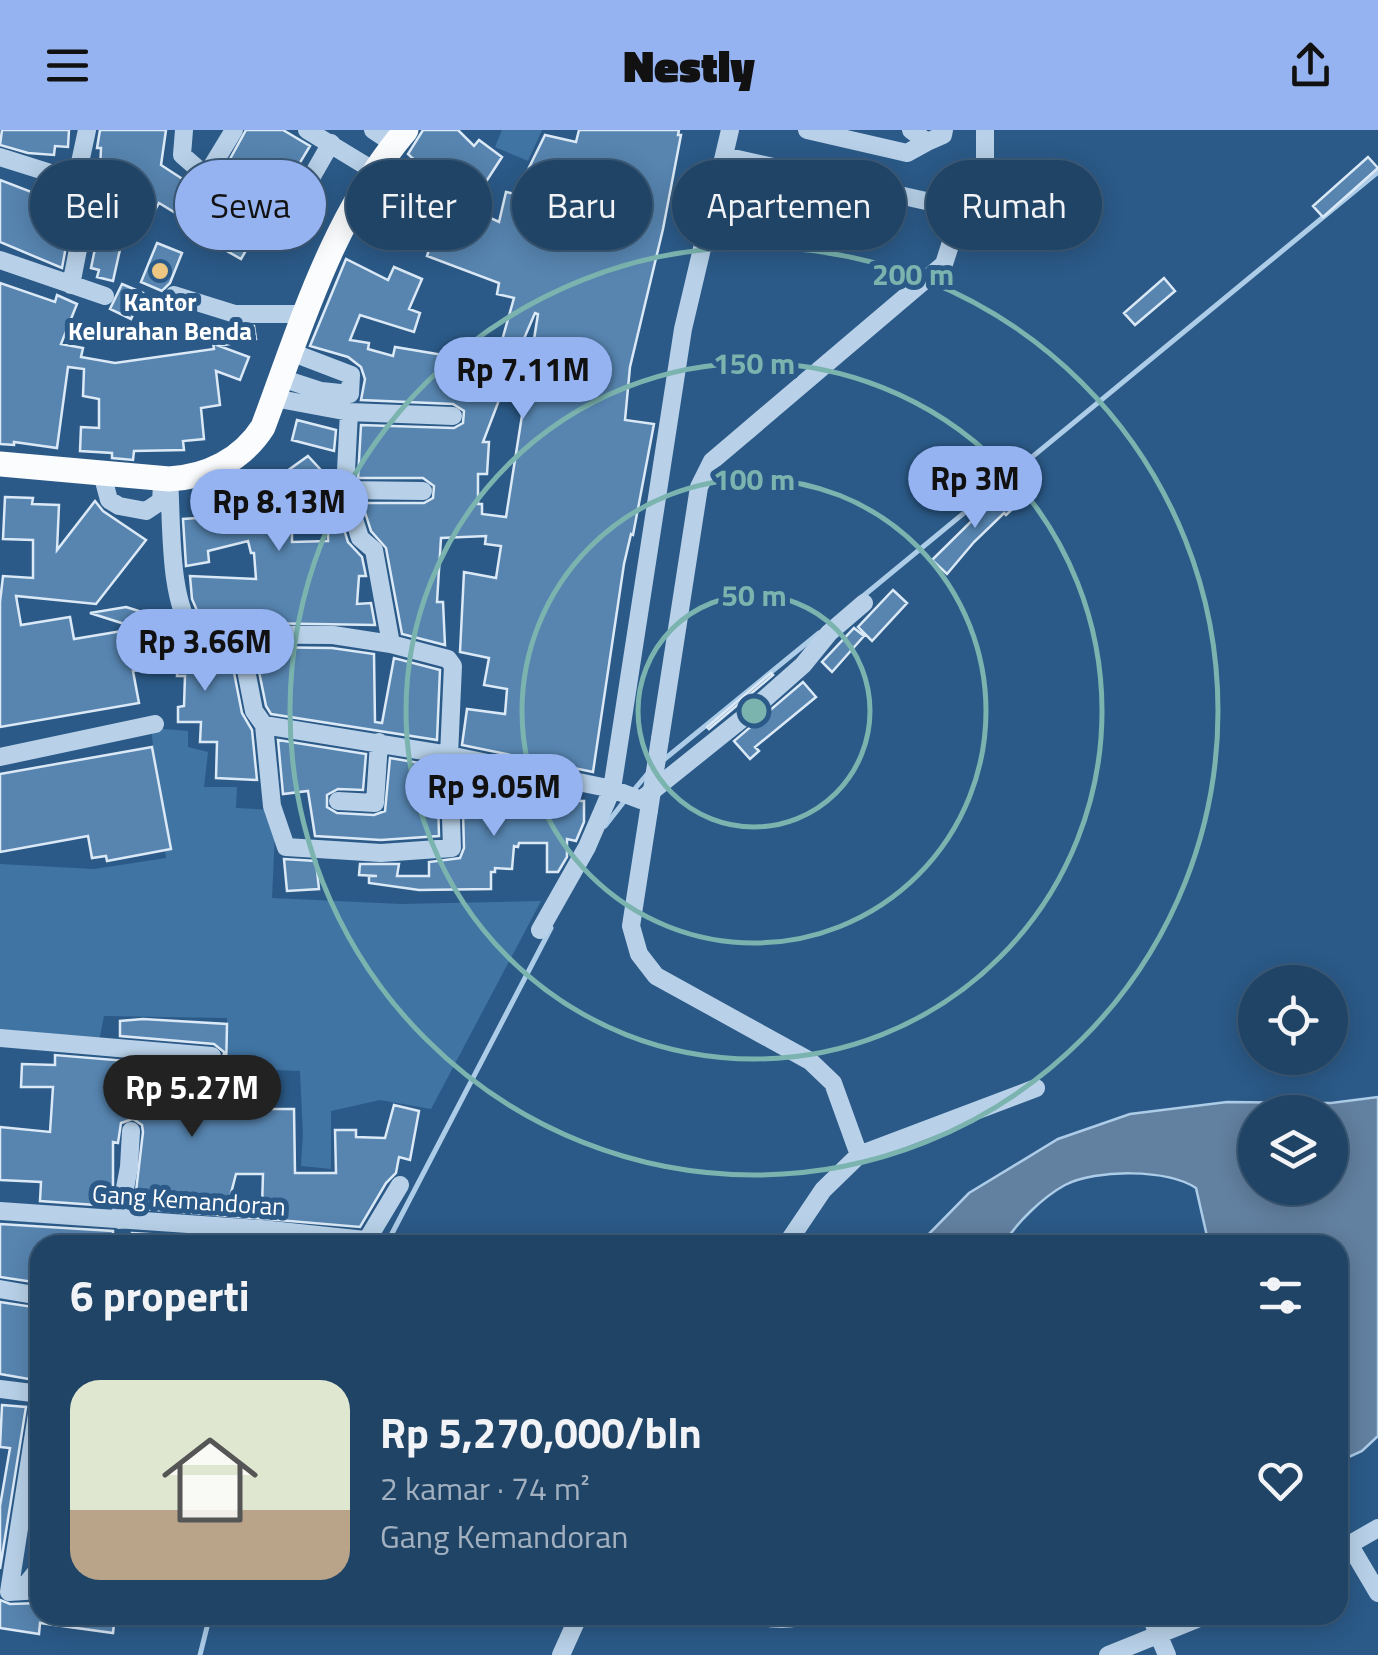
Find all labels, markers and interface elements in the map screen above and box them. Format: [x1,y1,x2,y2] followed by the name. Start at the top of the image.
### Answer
[623,31,755,99] text: Nestly
[40,38,95,93] icon: menu
[1283,38,1338,93] icon: share
[30,160,155,250] chip: Beli
[175,160,326,250] chip: Sewa
[346,160,492,250] chip: Filter
[512,160,652,250] chip: Baru
[672,160,906,250] chip: Apartemen
[926,160,1102,250] chip: Rumah
[872,251,954,297] text: 200 m
[149,260,171,282] marker: Kantor Kelurahan Benda
[68,283,252,350] place label: Kantor Kelurahan Benda
[420,337,626,422] pin: Rp 7.11M
[713,340,795,386] text: 150 m
[456,345,590,393] text: Rp 7.11M
[905,446,1045,531] pin: Rp 3M
[930,454,1020,502] text: Rp 3M
[713,456,795,502] text: 100 m
[176,469,382,554] pin: Rp 8.13M
[212,477,346,525] text: Rp 8.13M
[721,572,787,618] text: 50 m
[102,609,308,694] pin: Rp 3.66M
[138,617,272,665] text: Rp 3.66M
[736,693,772,729] centre of rings
[391,754,597,839] pin: Rp 9.05M
[427,762,561,810] text: Rp 9.05M
[1238,965,1348,1205] map controls
[1238,965,1348,1075] button: locate
[89,1055,295,1140] pin: Rp 5.27M
[125,1063,259,1111] text: Rp 5.27M
[1238,1095,1348,1205] button: layers
[91,1174,287,1226] street label: Gang Kemandoran
[70,1263,250,1327] text: 6 properti
[1253,1268,1308,1323] icon: filters
[380,1400,702,1464] text: Rp 5,270,000/bln
[150,1420,270,1540] icon: home
[1253,1453,1308,1508] icon: heart
[380,1464,590,1512] text: 2 kamar · 74 m²
[380,1512,628,1560] text: Gang Kemandoran

